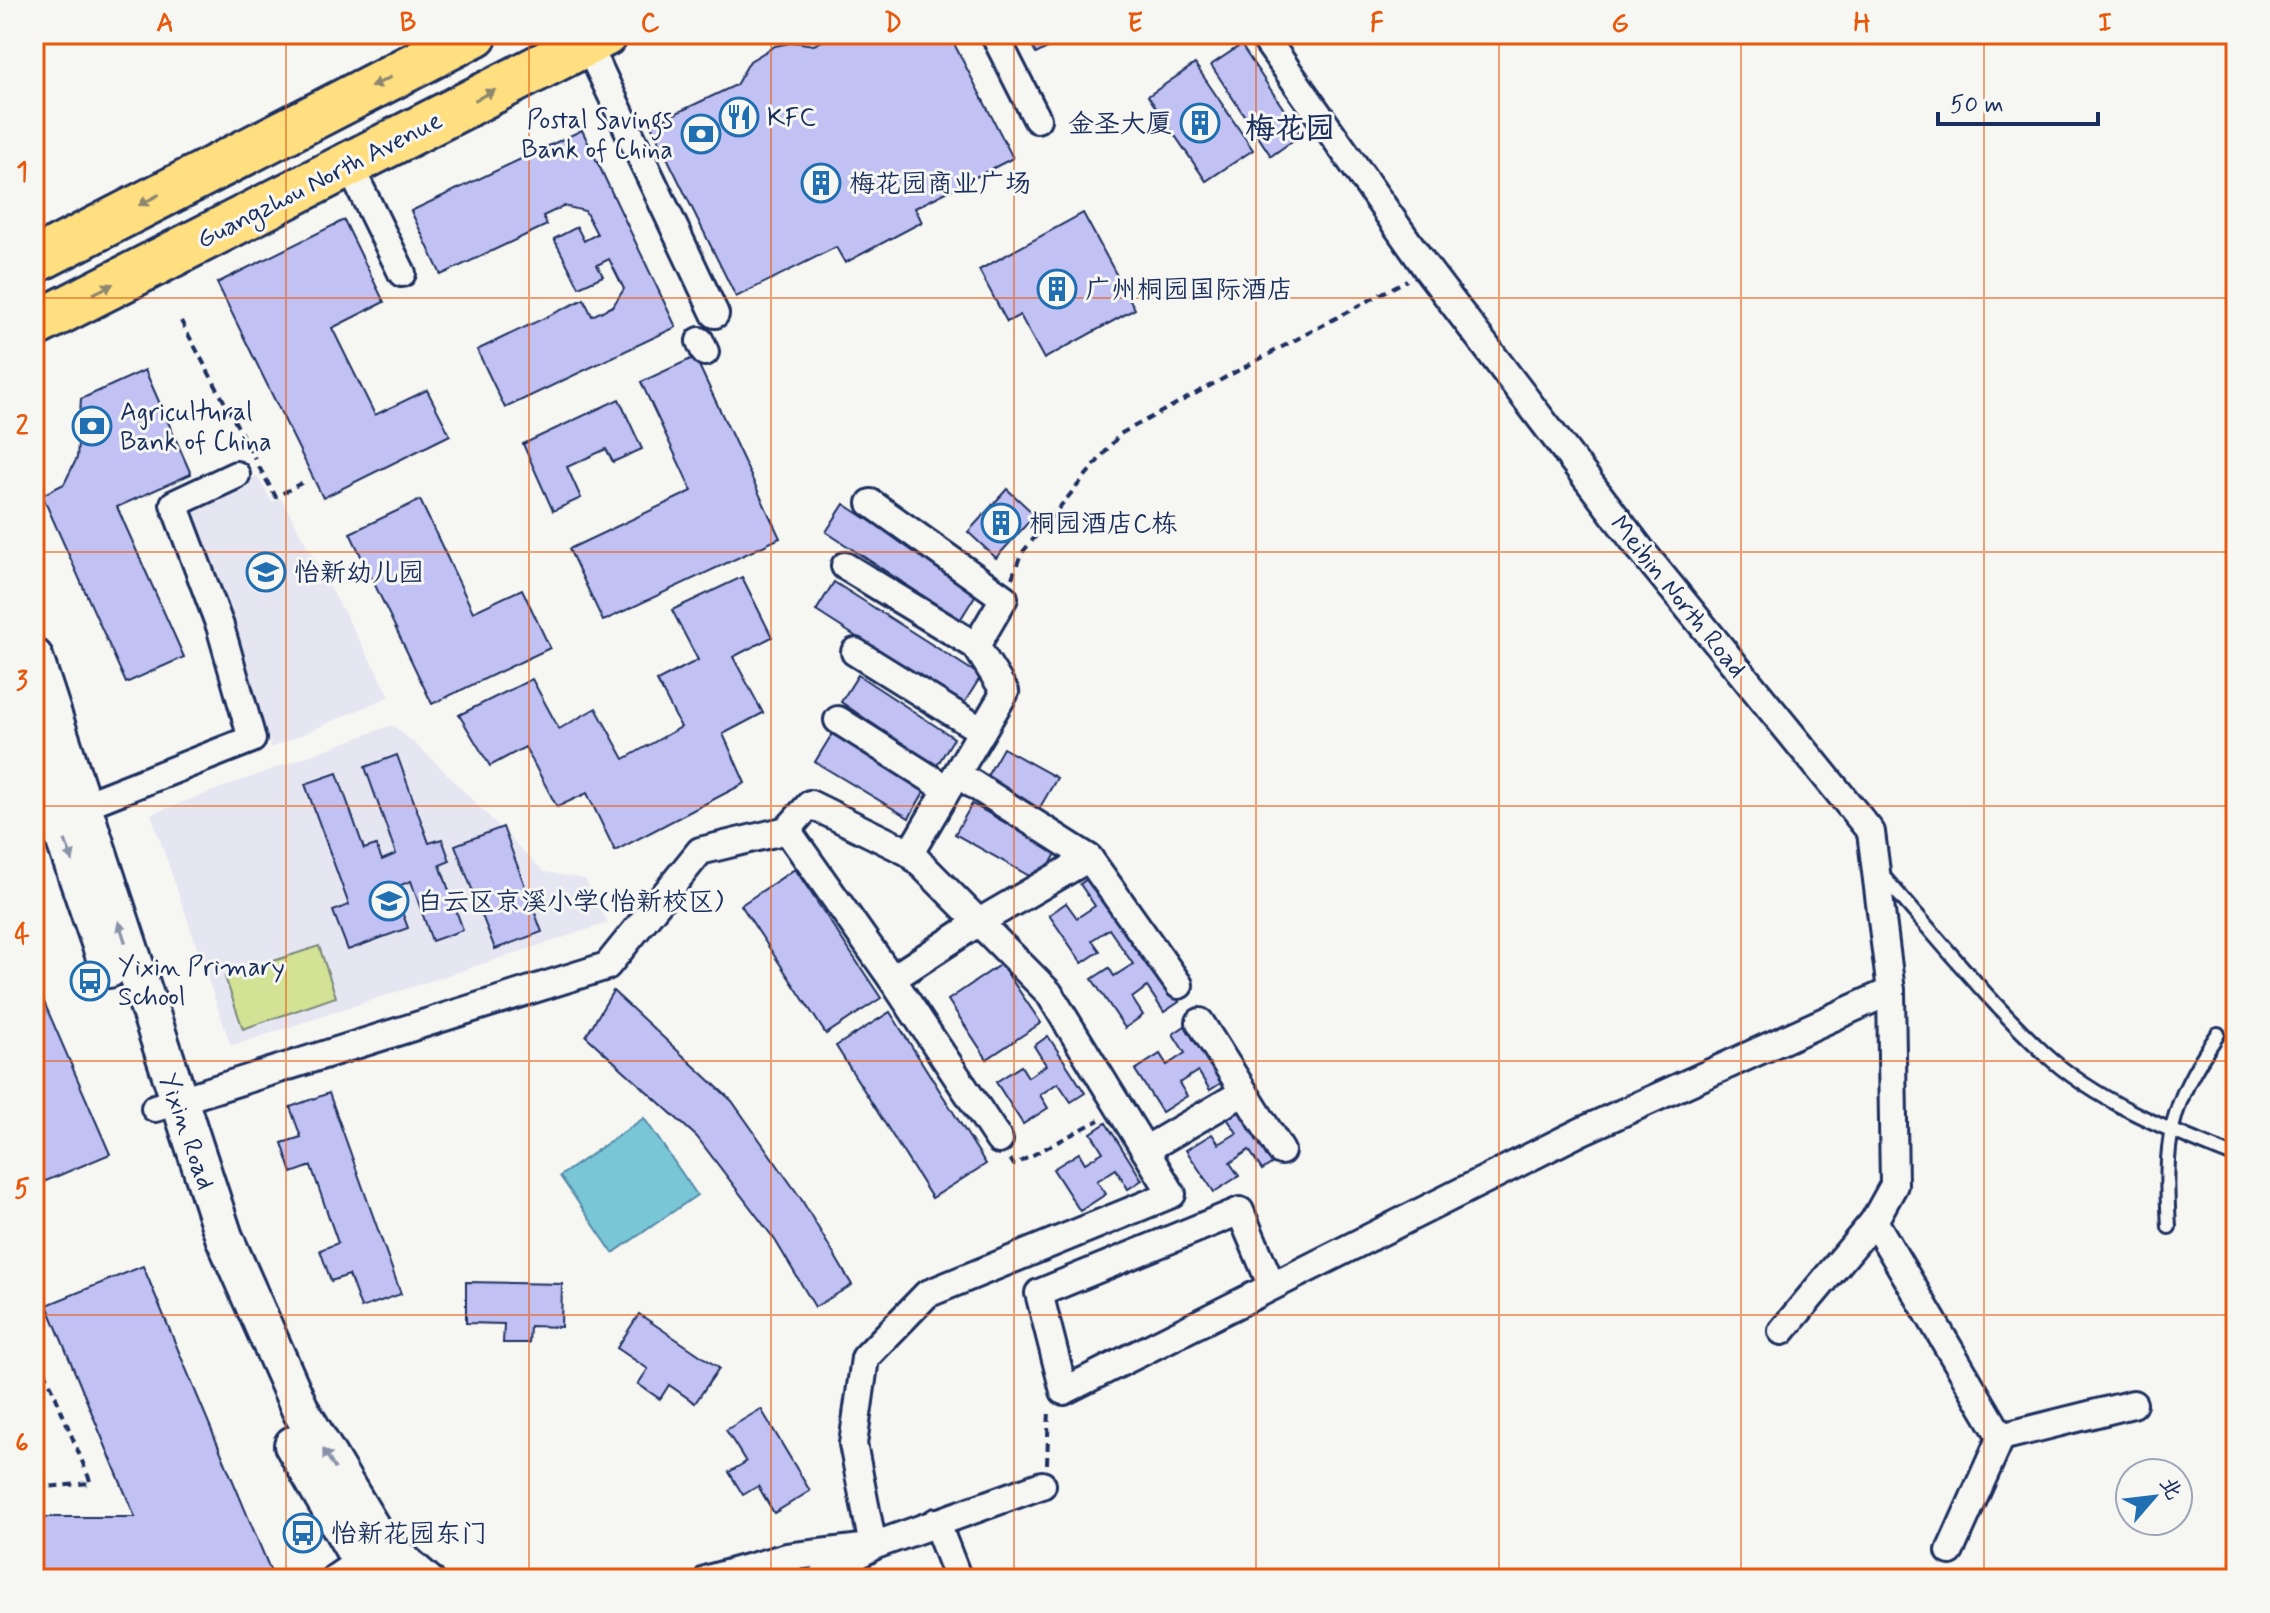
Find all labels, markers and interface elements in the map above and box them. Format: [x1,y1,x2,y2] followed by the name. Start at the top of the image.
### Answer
[156,7,174,41] text: A
[400,7,416,41] text: B
[641,7,660,41] text: C
[884,7,902,41] text: D
[1127,7,1143,41] text: E
[1370,7,1384,41] text: F
[1611,7,1629,41] text: G
[1854,7,1871,41] text: H
[2098,7,2112,41] text: I
[369,75,392,88] one-way arrow
[1938,76,2098,126] scale bar
[473,89,496,102] one-way arrow
[1950,90,2004,121] text: 50 m
[718,96,760,138] restaurant icon: KFC
[767,102,816,136] place label: KFC
[1179,102,1221,144] building icon: 金圣大厦
[191,104,450,259] street label: Guangzhou North Avenue
[521,104,673,168] place label: Postal Savings Bank of China
[1068,108,1172,142] place label: 金圣大厦
[1245,110,1335,149] district label: 梅花园
[680,113,722,155] bank icon: Postal Savings Bank of China
[16,156,28,190] text: 1
[800,162,842,204] building icon: 梅花园商业广场
[849,168,1031,202] place label: 梅花园商业广场
[138,194,161,207] one-way arrow
[1036,268,1078,310] building icon: 广州桐园国际酒店
[1085,274,1293,308] place label: 广州桐园国际酒店
[92,282,115,296] one-way arrow
[120,396,272,460] place label: Agricultural Bank of China
[71,405,113,447] bank icon: Agricultural Bank of China
[16,410,29,444] text: 2
[980,502,1022,544] building icon: 桐园酒店C栋
[1029,508,1178,542] place label: 桐园酒店C栋
[1601,509,1753,686] street label: Meibin North Road
[245,551,287,593] school or university icon: 怡新幼儿园
[294,557,424,591] place label: 怡新幼儿园
[16,665,28,699] text: 3
[63,840,76,864] one-way arrow
[368,880,410,922] school or university icon: 白云区京溪小学(怡新校区)
[417,886,723,920] place label: 白云区京溪小学(怡新校区)
[14,919,30,953] text: 4
[116,919,128,943] one-way arrow
[118,951,285,1015] place label: Yixin Primary School
[69,960,111,1002] bus stop icon: Yixin Primary School
[150,1069,222,1194] street label: Yixin Road
[14,1173,30,1207] text: 5
[15,1427,29,1461] text: 6
[323,1448,337,1470] one-way arrow
[2114,1457,2194,1537] north arrow
[2152,1472,2187,1505] text: 北
[282,1512,324,1554] bus stop icon: 怡新花园东门
[331,1518,487,1552] place label: 怡新花园东门

